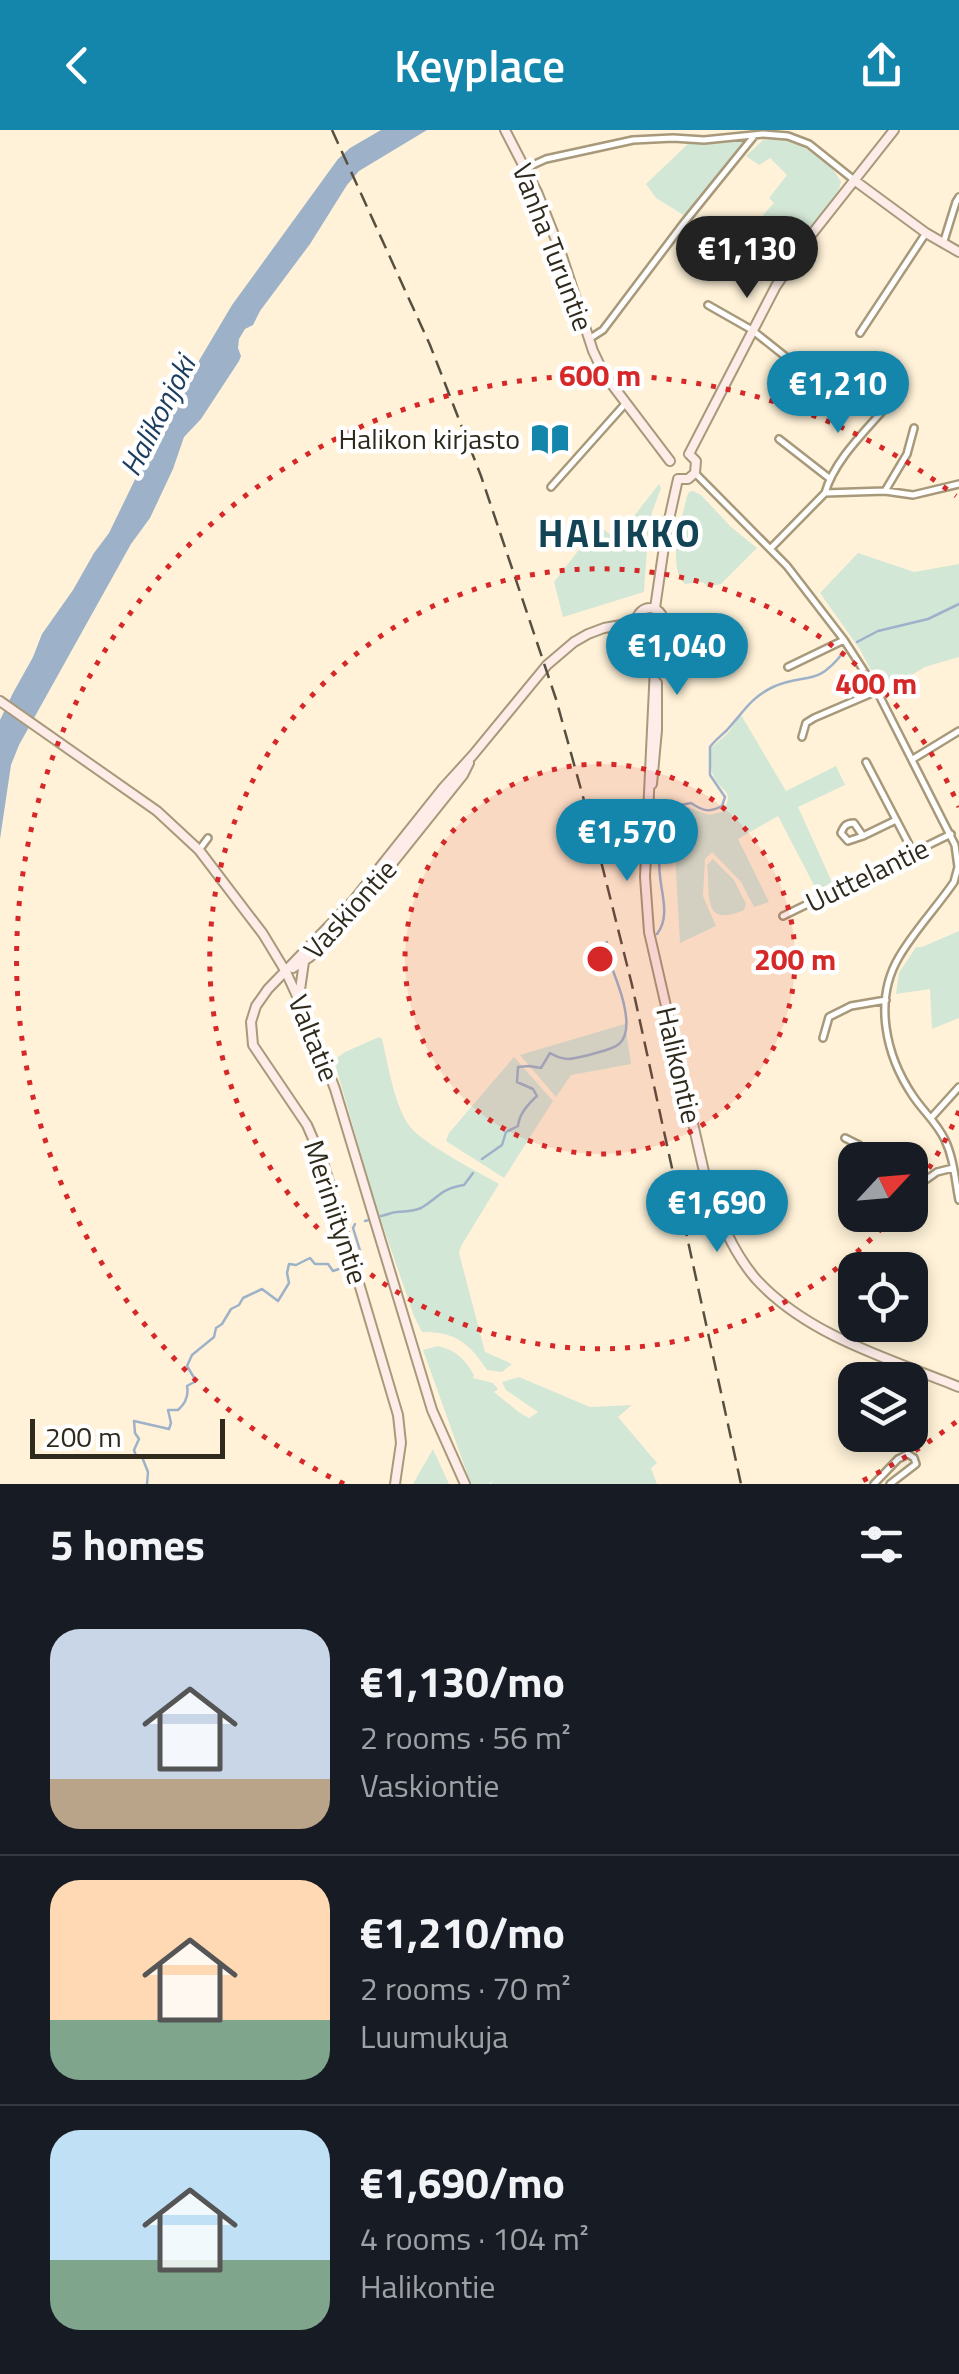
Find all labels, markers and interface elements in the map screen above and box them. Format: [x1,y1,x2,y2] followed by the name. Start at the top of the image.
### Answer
[394,31,565,99] text: Keyplace
[50,38,105,93] icon: back
[854,38,909,93] icon: share
[502,157,605,337] street label: Vanha Turuntie
[666,216,828,301] pin: €1,130
[698,224,796,272] text: €1,130
[107,344,209,484] water label: Halikonjoki
[757,351,919,436] pin: €1,210
[559,352,641,398] text: 600 m
[789,359,887,407] text: €1,210
[338,417,520,460] place label: Halikon kirjasto
[529,418,571,460] library icon: Halikon kirjasto
[538,504,702,562] district label: HALIKKO
[596,613,758,698] pin: €1,040
[628,621,726,669] text: €1,040
[835,660,917,706] text: 400 m
[546,799,708,884] pin: €1,570
[578,807,676,855] text: €1,570
[798,826,936,923] street label: Uuttelantie
[293,849,406,968] street label: Vaskiontie
[754,936,836,982] text: 200 m
[582,941,618,977] centre of rings
[278,988,351,1088] street label: Valtatie
[645,1002,714,1127] street label: Halikontie
[293,1134,380,1289] street label: Meriniityntie
[838,1142,928,1232] north arrow
[838,1142,928,1452] map controls
[636,1170,798,1255] pin: €1,690
[668,1178,766,1226] text: €1,690
[838,1252,928,1342] button: locate
[838,1362,928,1452] button: layers
[30,1414,225,1458] scale bar
[45,1415,122,1458] text: 200 m
[50,1512,205,1576] text: 5 homes
[854,1517,909,1572] icon: filters
[360,1649,565,1713] text: €1,130/mo
[130,1669,250,1789] icon: home
[360,1713,571,1761] text: 2 rooms · 56 m²
[360,1761,499,1809] text: Vaskiontie
[360,1900,565,1964] text: €1,210/mo
[130,1920,250,2040] icon: home
[360,1964,571,2012] text: 2 rooms · 70 m²
[360,2012,508,2060] text: Luumukuja
[360,2150,565,2214] text: €1,690/mo
[130,2170,250,2290] icon: home
[360,2214,589,2262] text: 4 rooms · 104 m²
[360,2262,495,2310] text: Halikontie

